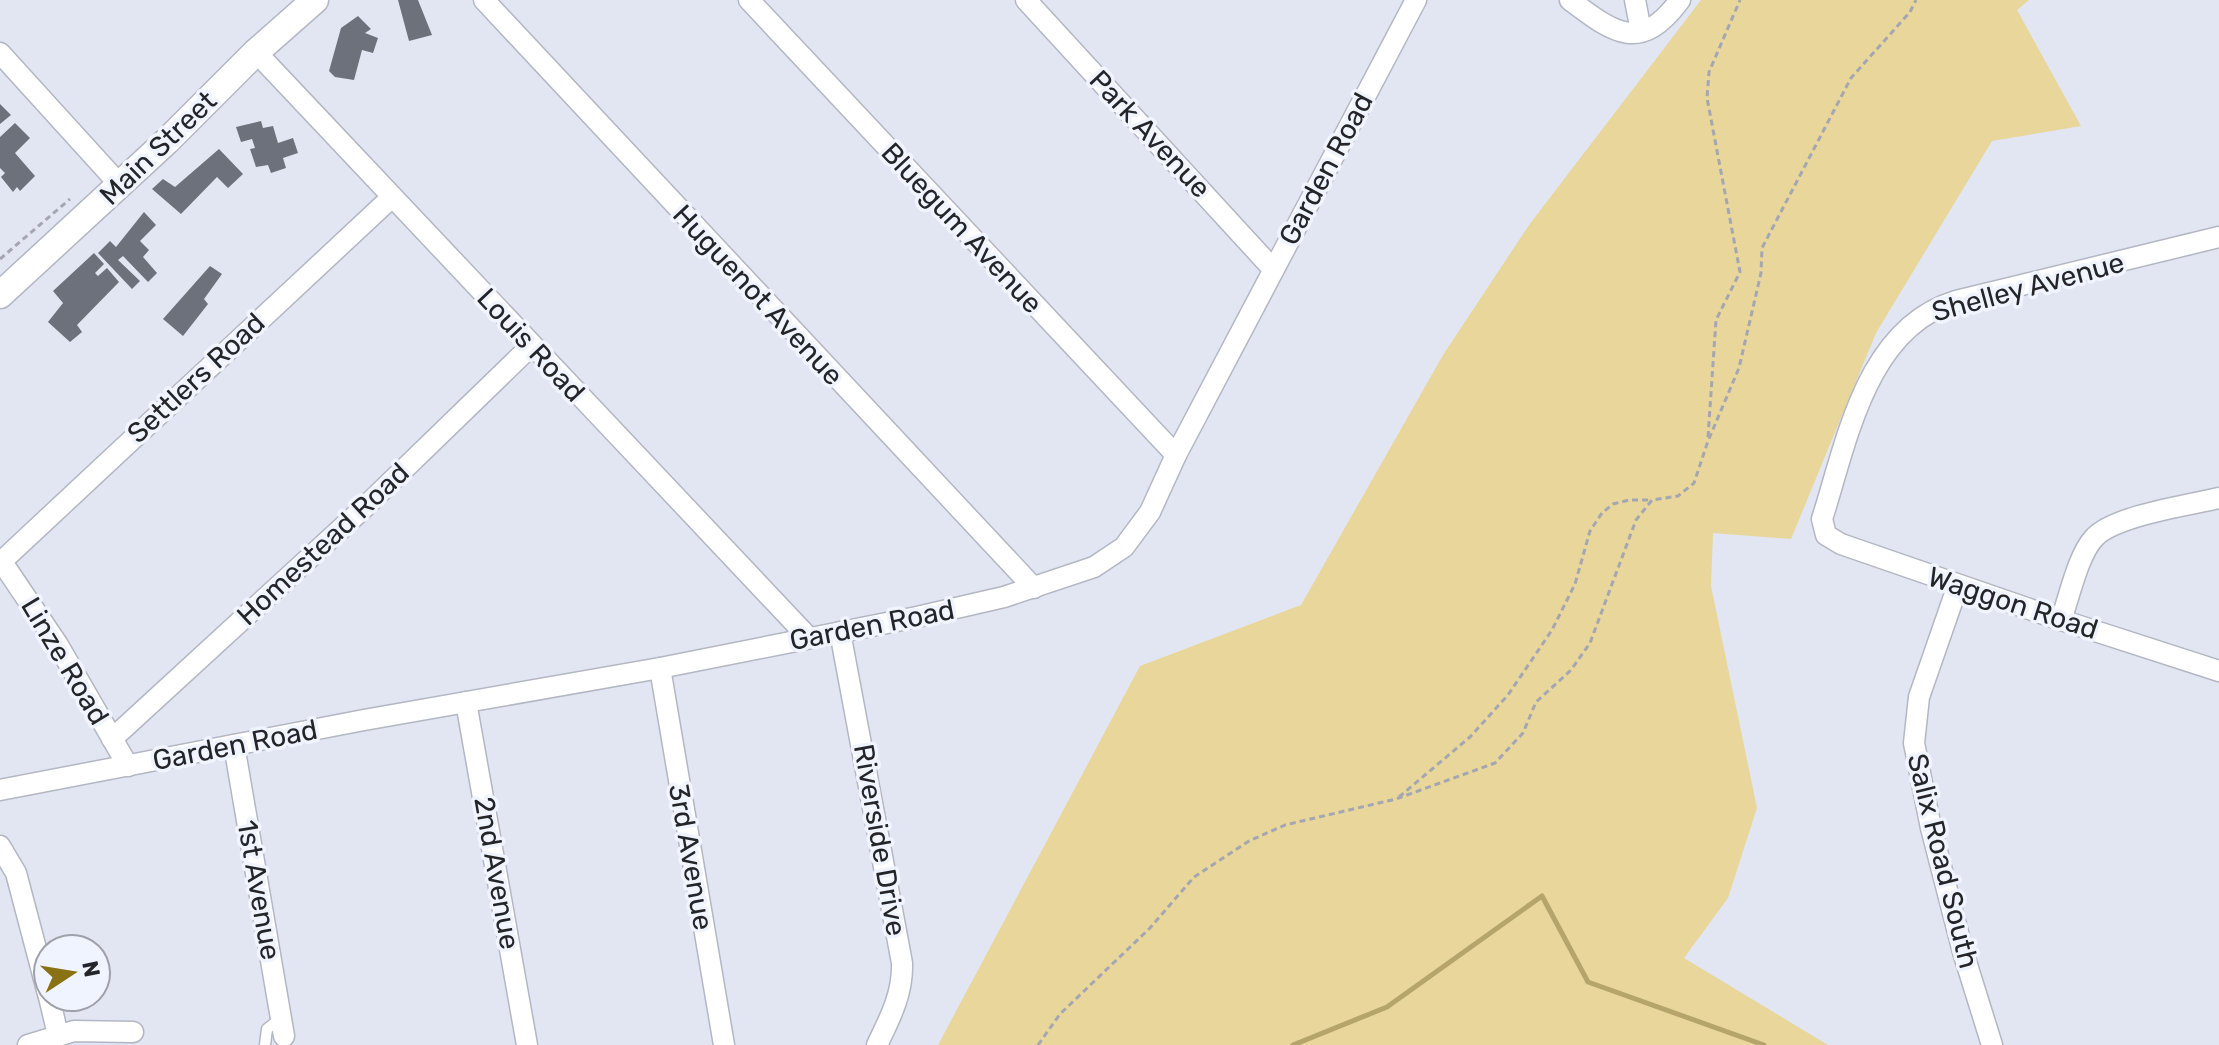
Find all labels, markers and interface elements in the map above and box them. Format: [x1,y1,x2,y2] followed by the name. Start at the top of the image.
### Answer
[1083,63,1217,205] street label: Park Avenue
[93,84,223,212] street label: Main Street
[1272,87,1380,251] street label: Garden Road
[875,136,1049,320] street label: Bluegum Avenue
[666,198,850,392] street label: Huguenot Avenue
[1928,245,2128,329] street label: Shelley Avenue
[470,282,592,408] street label: Louis Road
[121,306,271,450] street label: Settlers Road
[230,456,416,632] street label: Homestead Road
[1924,560,2102,646] street label: Waggon Road
[14,591,116,731] street label: Linze Road
[787,593,957,657] street label: Garden Road
[150,713,320,777] street label: Garden Road
[847,742,913,938] street label: Riverside Drive
[1900,750,1986,972] street label: Salix Road South
[662,781,720,933] street label: 3rd Avenue
[467,794,527,952] street label: 2nd Avenue
[230,818,288,962] street label: 1st Avenue
[32,933,112,1013] north arrow
[76,958,106,979] text: N

